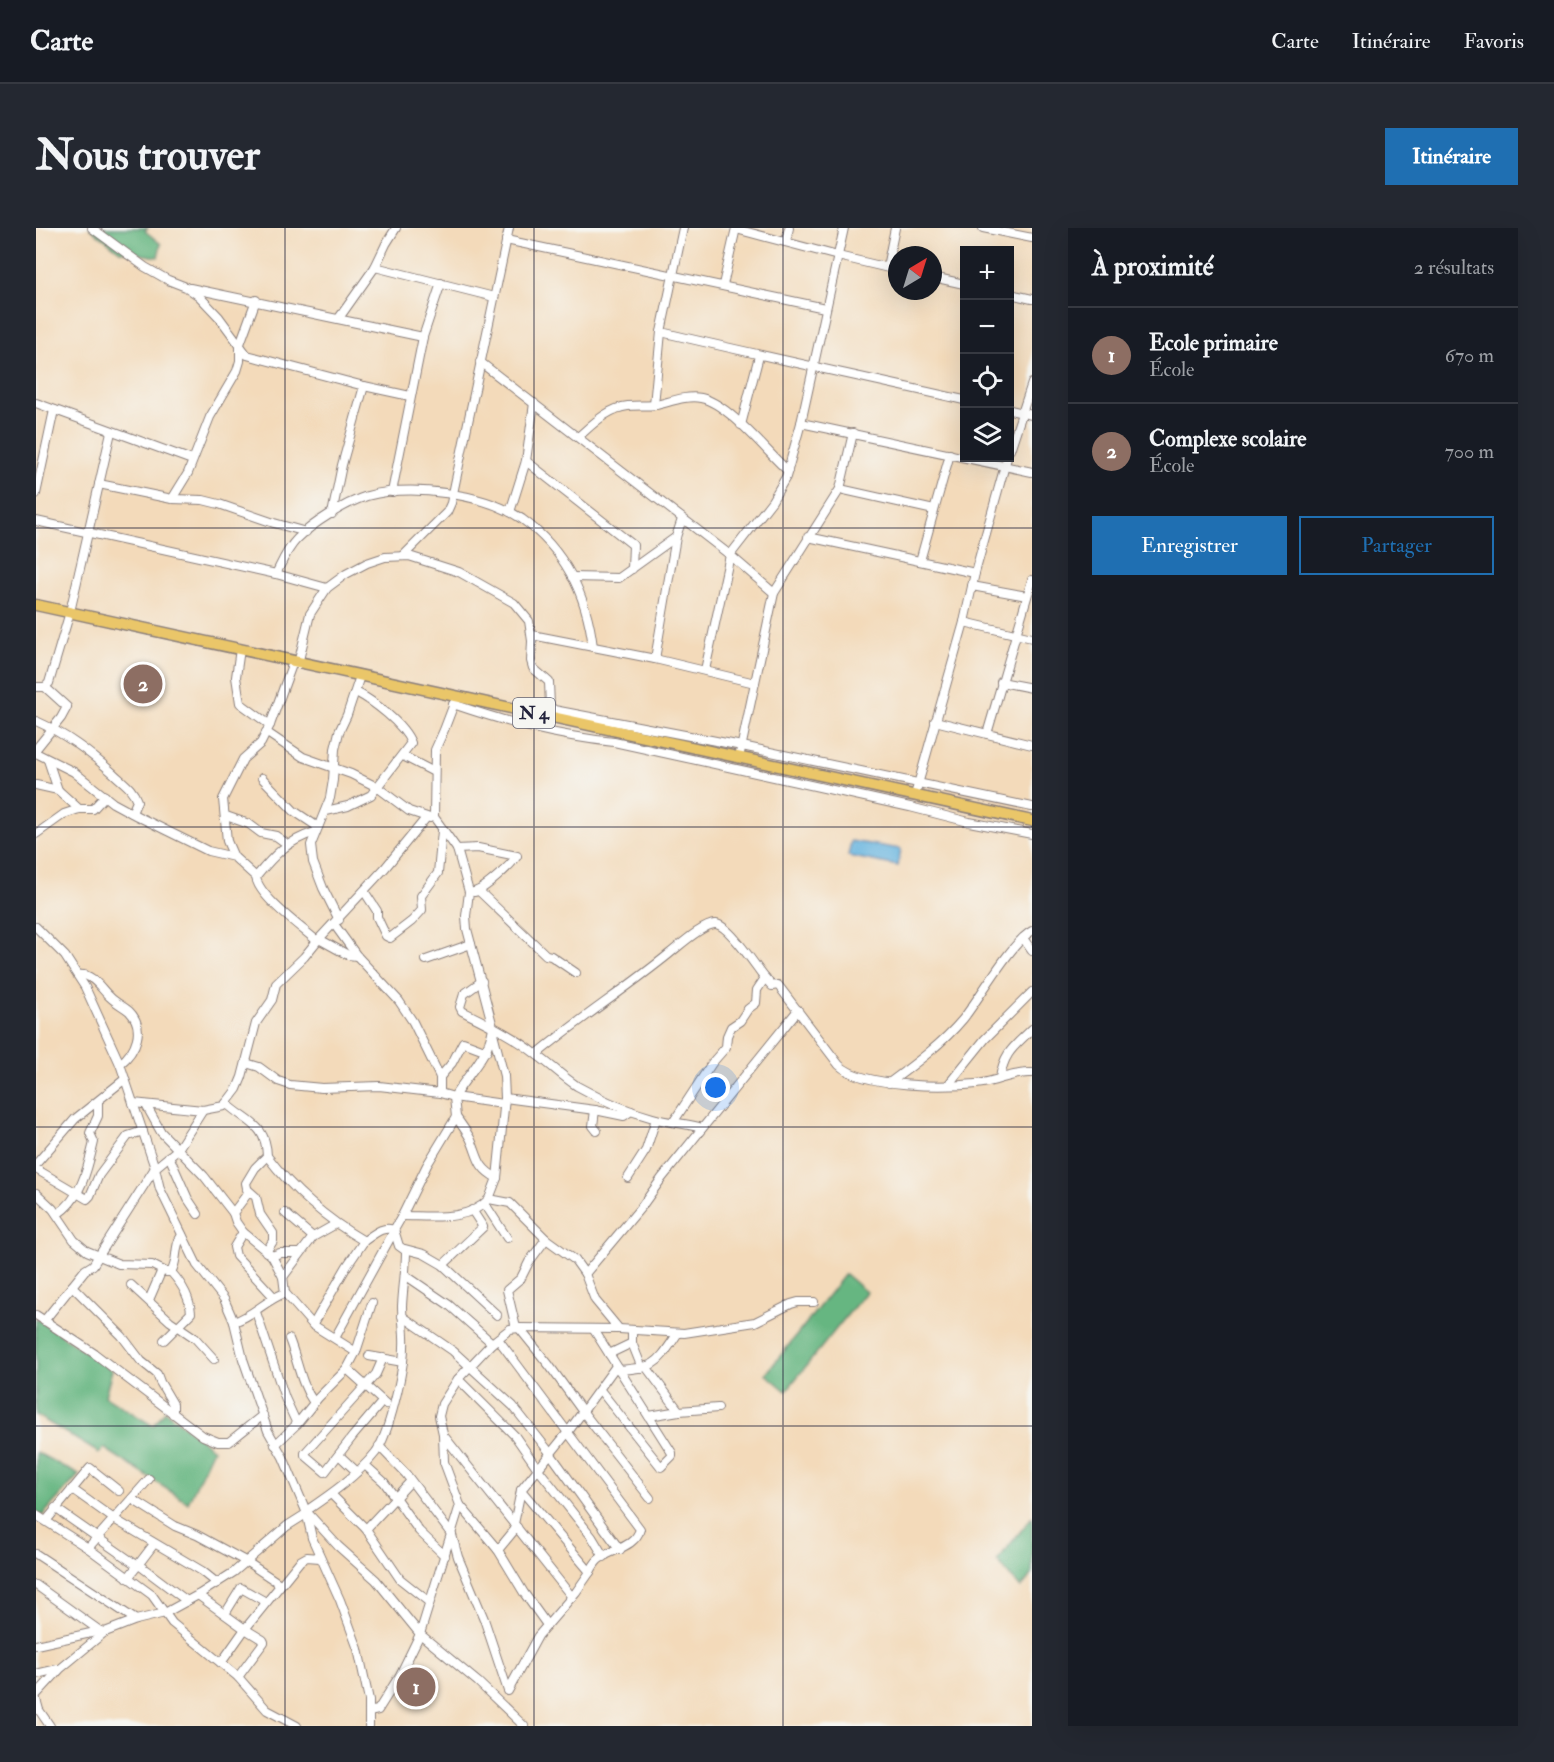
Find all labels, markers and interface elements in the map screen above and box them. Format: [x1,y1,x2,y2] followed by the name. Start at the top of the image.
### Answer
[30,24,93,59] text: Carte
[1271,28,1319,55] text: Carte
[1352,28,1430,55] text: Itinéraire
[1463,28,1524,55] text: Favoris
[1385,128,1518,185] button: Itinéraire
[36,130,260,182] text: Nous trouver
[888,246,942,300] north arrow
[960,246,1014,462] map controls
[960,246,1014,300] button: +
[1092,251,1214,283] text: À proximité
[1414,255,1494,280] text: 2 résultats
[960,300,1014,354] button: −
[1149,329,1278,357] text: Ecole primaire
[1108,343,1115,368] text: 1
[1445,343,1494,368] text: 670 m
[960,354,1014,408] button: locate
[1149,357,1194,382] text: École
[960,408,1014,462] button: layers
[1149,425,1307,453] text: Complexe scolaire
[1106,439,1117,464] text: 2
[1445,439,1494,464] text: 700 m
[1149,453,1194,478] text: École
[1092,516,1287,575] button: Enregistrer
[1299,516,1494,575] button: Partager
[124,662,162,706] pin: 2
[513,698,555,728] road number: N 4
[701,1073,730,1102] your location
[396,1664,436,1710] pin: 1

